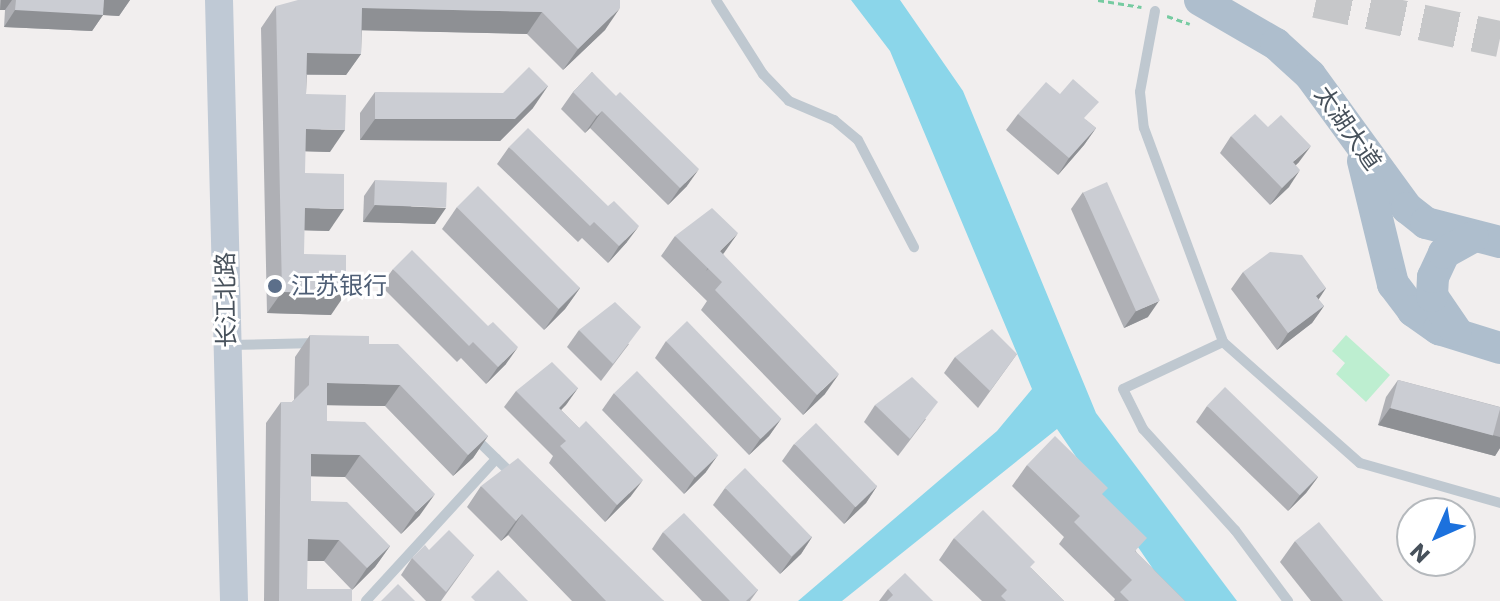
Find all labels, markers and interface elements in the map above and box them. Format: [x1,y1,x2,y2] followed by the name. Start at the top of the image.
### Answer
[1309,80,1387,176] street label: 太湖大道
[211,252,241,348] street label: 长江北路
[291,272,387,300] place label: 江苏银行
[266,277,284,295] marker: 江苏银行
[1396,497,1476,577] north arrow
[1403,536,1437,570] text: N

